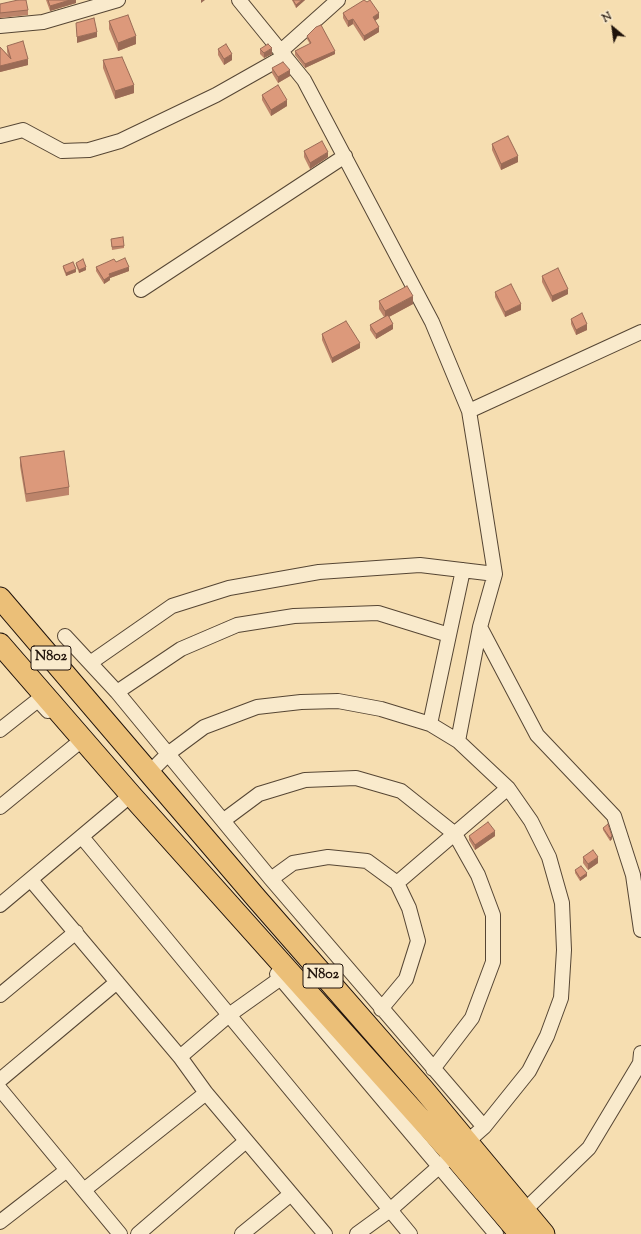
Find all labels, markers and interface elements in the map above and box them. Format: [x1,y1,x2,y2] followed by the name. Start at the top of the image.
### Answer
[593,8,633,48] north arrow
[599,8,615,27] text: N
[31,646,71,670] road number: N802
[303,964,343,988] road number: N802

